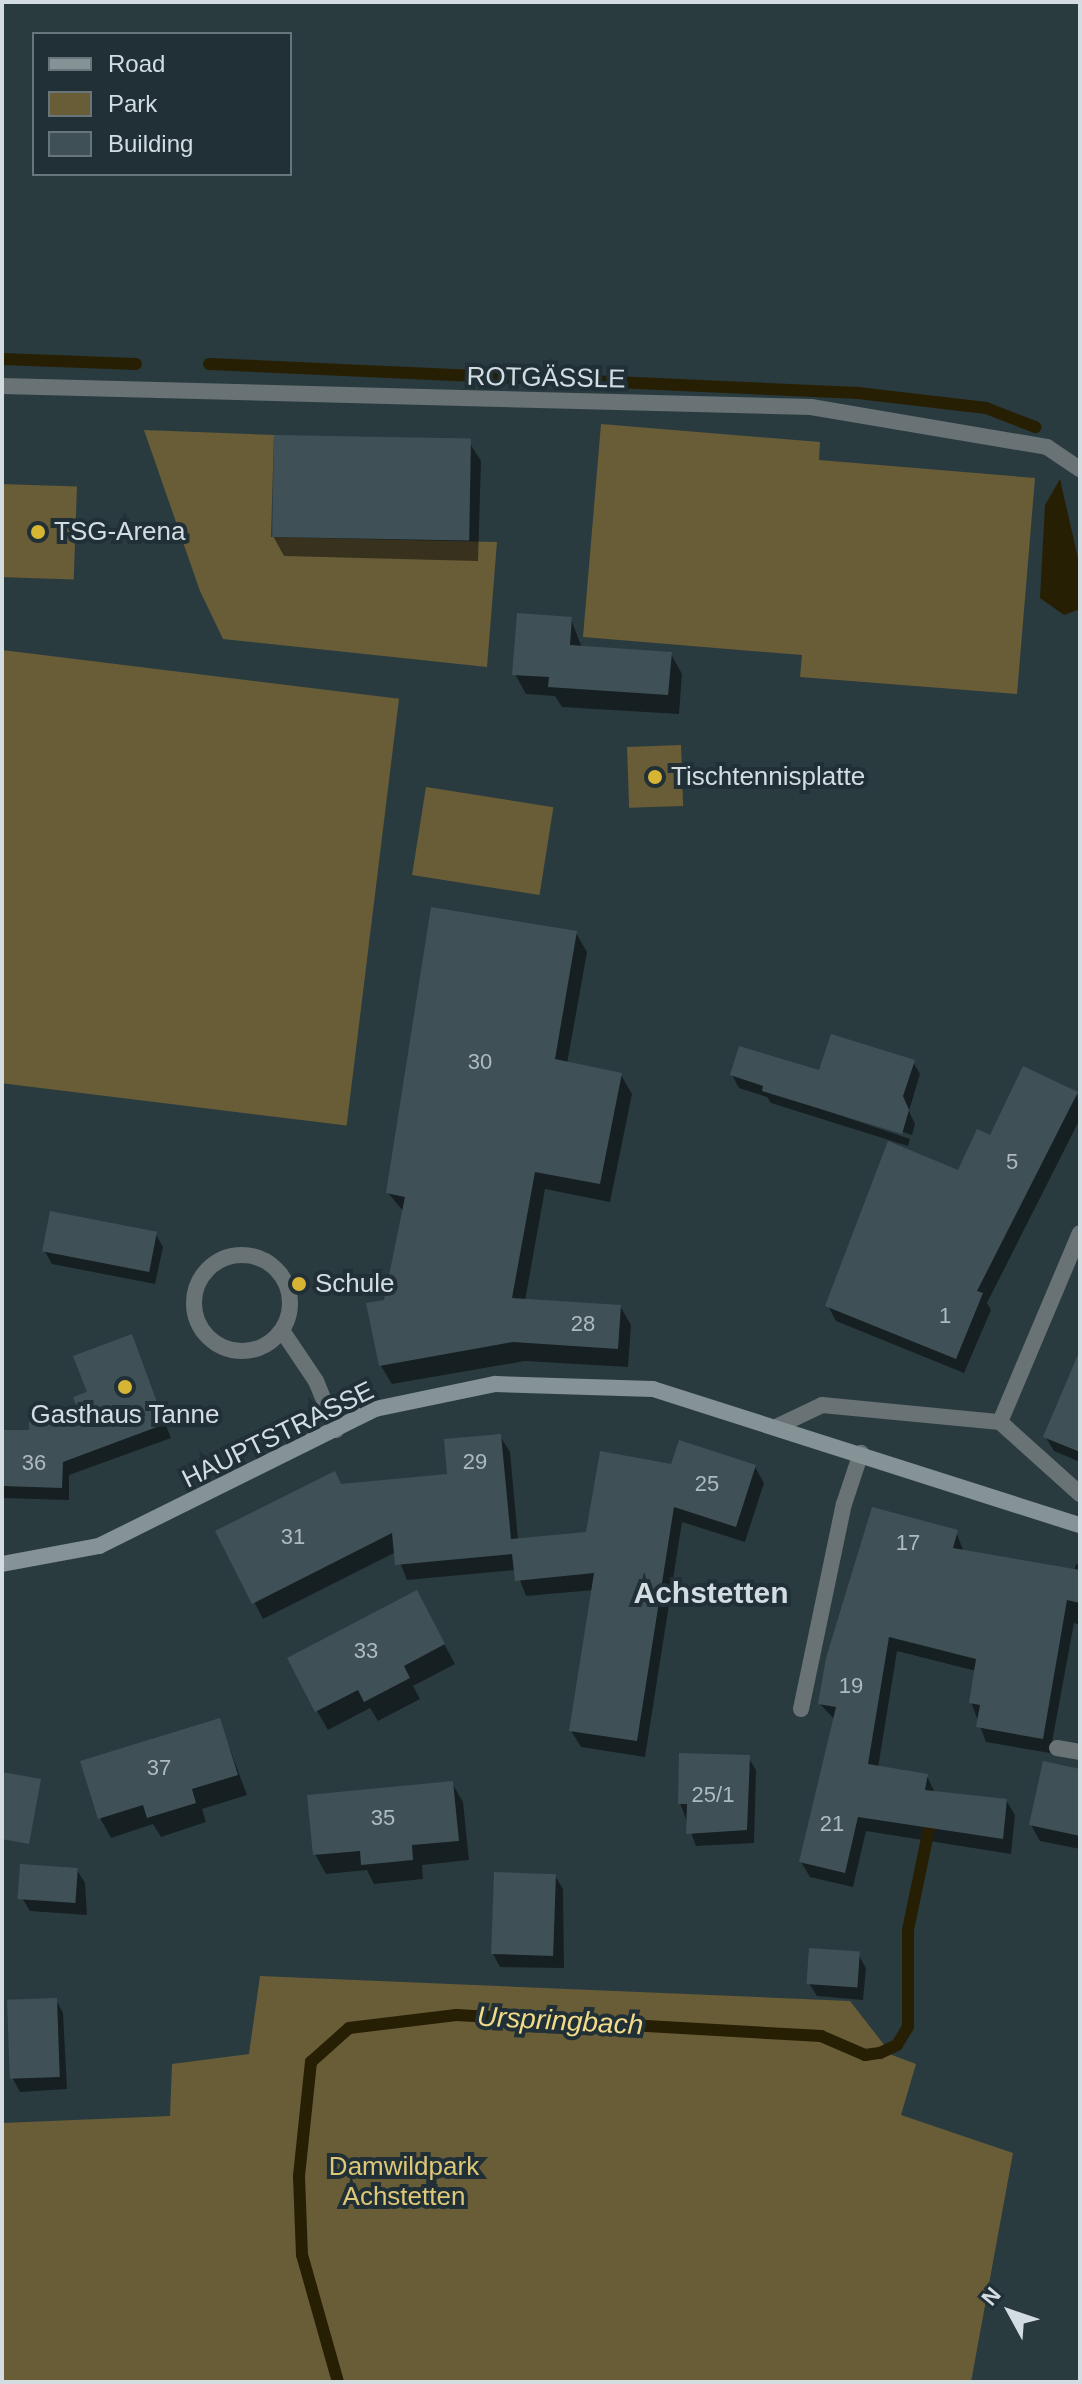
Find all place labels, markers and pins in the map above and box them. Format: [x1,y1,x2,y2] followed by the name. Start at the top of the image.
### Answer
[54,516,185,548] place label: TSG-Arena
[29,523,47,541] marker: TSG-Arena
[671,761,865,793] place label: Tischtennisplatte
[646,768,664,786] marker: Tischtennisplatte
[315,1268,394,1300] place label: Schule
[290,1275,308,1293] marker: Schule
[116,1378,134,1396] marker: Gasthaus Tanne
[30,1399,220,1431] place label: Gasthaus Tanne

